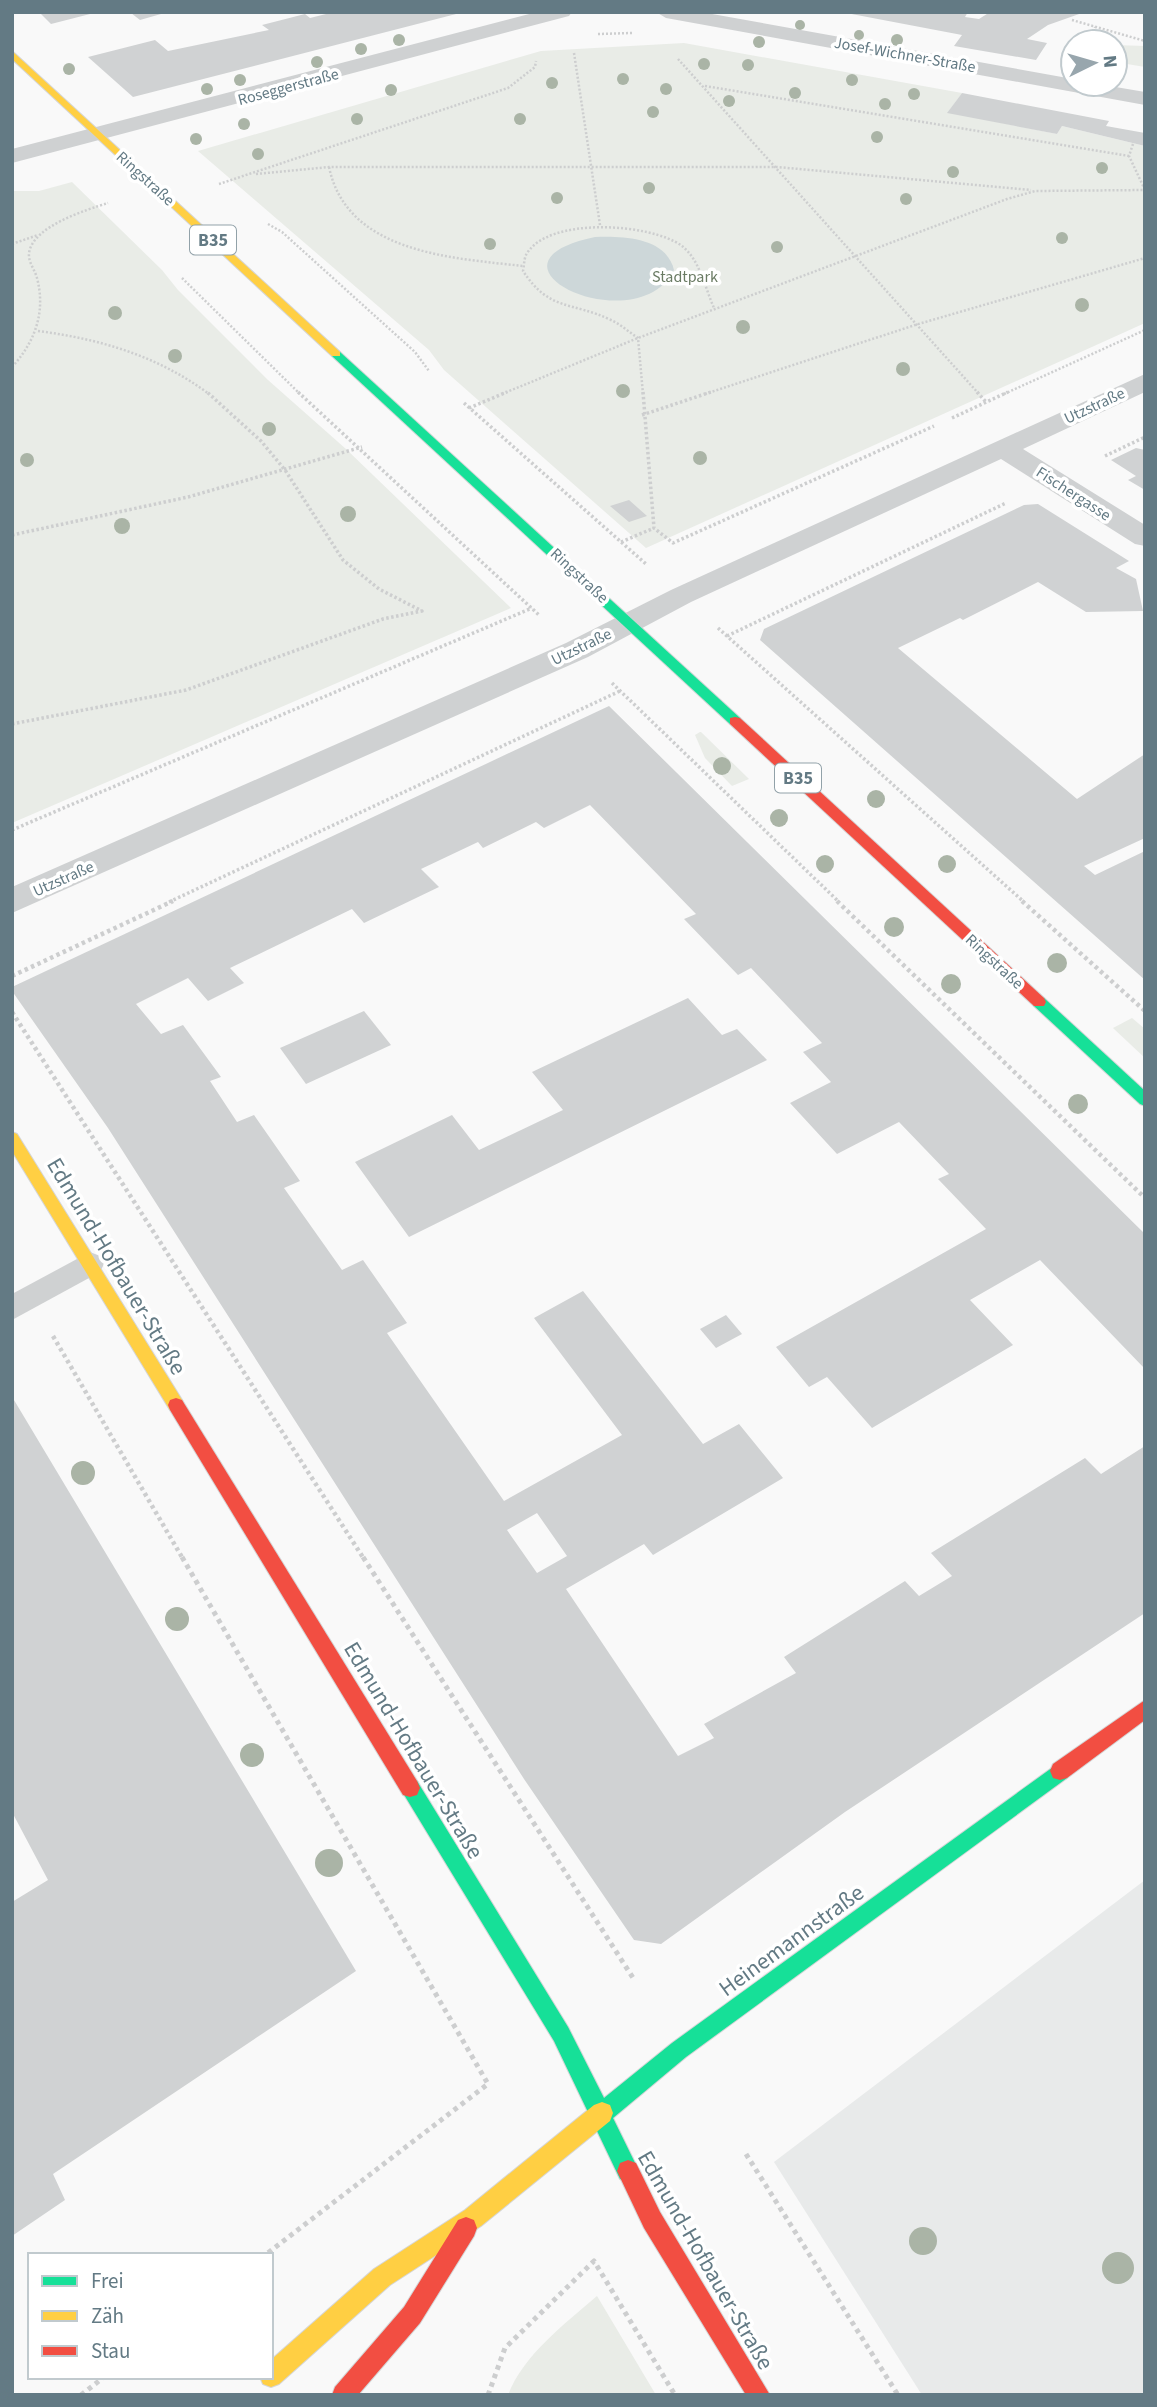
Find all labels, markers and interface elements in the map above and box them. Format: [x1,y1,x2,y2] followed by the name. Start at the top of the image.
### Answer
[1059,28,1129,98] north arrow
[832,32,977,78] street label: Josef-Wichner-Straße
[1095,54,1123,69] text: N
[235,63,341,111] street label: Roseggerstraße
[111,146,180,211] street label: Ringstraße
[190,226,236,254] road number: B35
[652,266,718,288] park label: Stadtpark
[1060,382,1128,430] street label: Utzstraße
[1032,461,1115,526] street label: Fischergasse
[545,543,613,608] street label: Ringstraße
[548,623,615,671] street label: Utzstraße
[775,764,821,792] road number: B35
[29,856,97,902] street label: Utzstraße
[960,929,1028,994] street label: Ringstraße
[39,1151,195,1381] street label: Edmund-Hofbauer-Straße
[336,1635,492,1865] street label: Edmund-Hofbauer-Straße
[712,1876,871,2004] street label: Heinemannstraße
[629,2145,782,2376] street label: Edmund-Hofbauer-Straße
[28,2253,273,2379] legend
[91,2266,124,2296] text: Frei
[91,2301,124,2331] text: Zäh
[91,2336,130,2366] text: Stau

